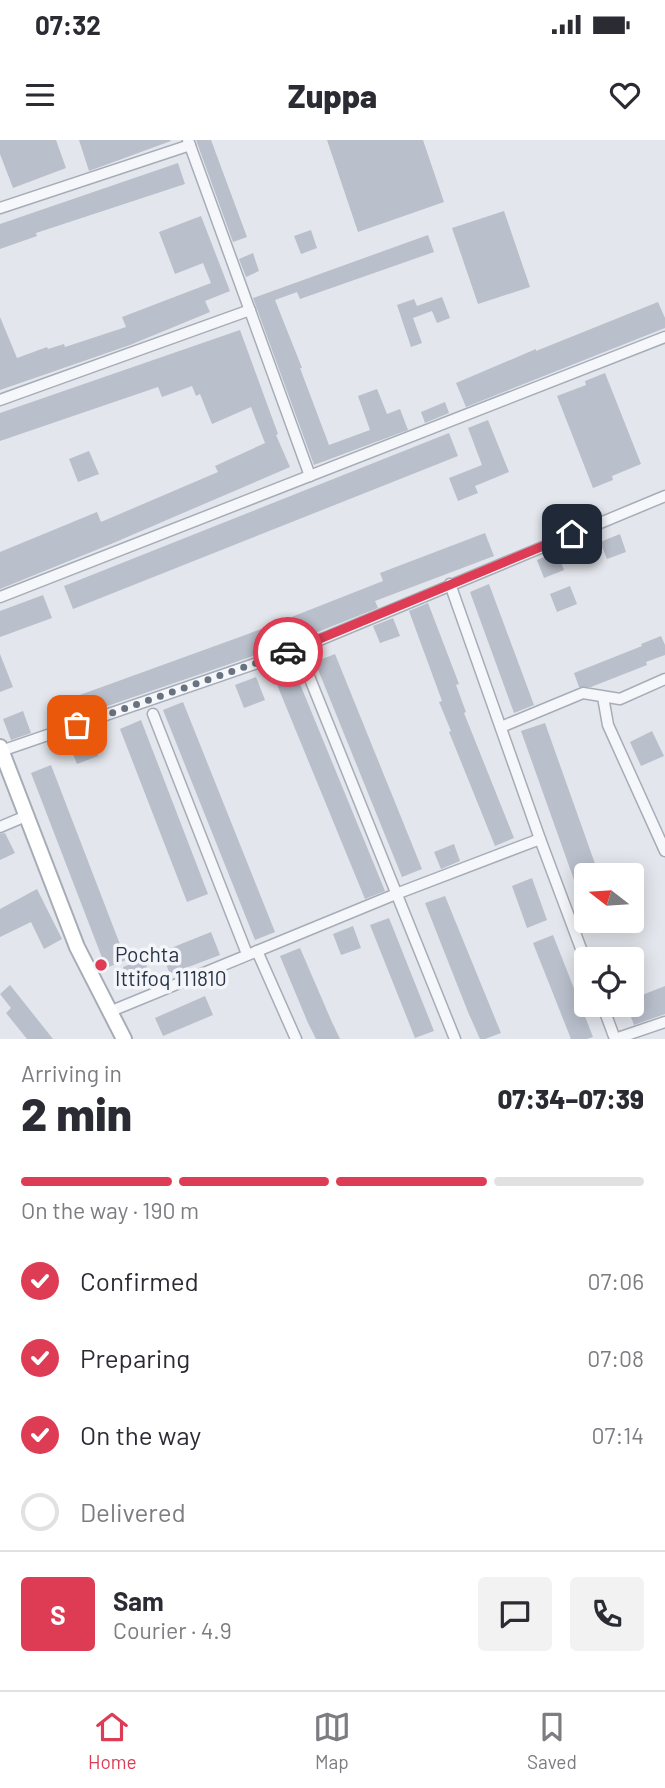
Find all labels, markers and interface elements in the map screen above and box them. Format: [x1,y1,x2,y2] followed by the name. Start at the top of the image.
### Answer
[35,9,101,40] text: 07:32
[21,76,59,114] icon: menu
[288,76,377,114] text: Zuppa
[606,76,644,114] icon: heart
[542,504,602,564] pin
[553,515,591,553] icon: home
[253,617,323,687] courier
[269,633,307,671] icon: car
[47,695,107,755] pin
[58,706,96,744] icon: bag
[574,863,644,933] north arrow
[574,863,644,1017] map controls
[115,941,227,990] place label: Pochta Ittifoq 111810
[574,947,644,1017] button: locate
[93,957,109,973] marker: Pochta Ittifoq 111810
[21,1059,122,1087] text: Arriving in
[497,1083,644,1114] text: 07:34–07:39
[21,1085,132,1140] text: 2 min
[21,1196,199,1224] text: On the way · 190 m
[21,1262,59,1300] icon: check
[80,1265,199,1296] text: Confirmed
[587,1267,644,1295] text: 07:06
[21,1339,59,1377] icon: check
[80,1342,190,1373] text: Preparing
[587,1344,644,1372] text: 07:08
[21,1416,59,1454] icon: check
[80,1419,201,1450] text: On the way
[592,1421,644,1449] text: 07:14
[80,1496,186,1527] text: Delivered
[478,1577,552,1651] button: chat
[570,1577,644,1651] button: phone
[113,1585,164,1616] text: Sam
[50,1599,66,1630] text: S
[113,1616,232,1644] text: Courier · 4.9
[88,1708,137,1773] tab: Home
[313,1708,351,1773] tab: Map
[527,1708,577,1773] tab: Saved

